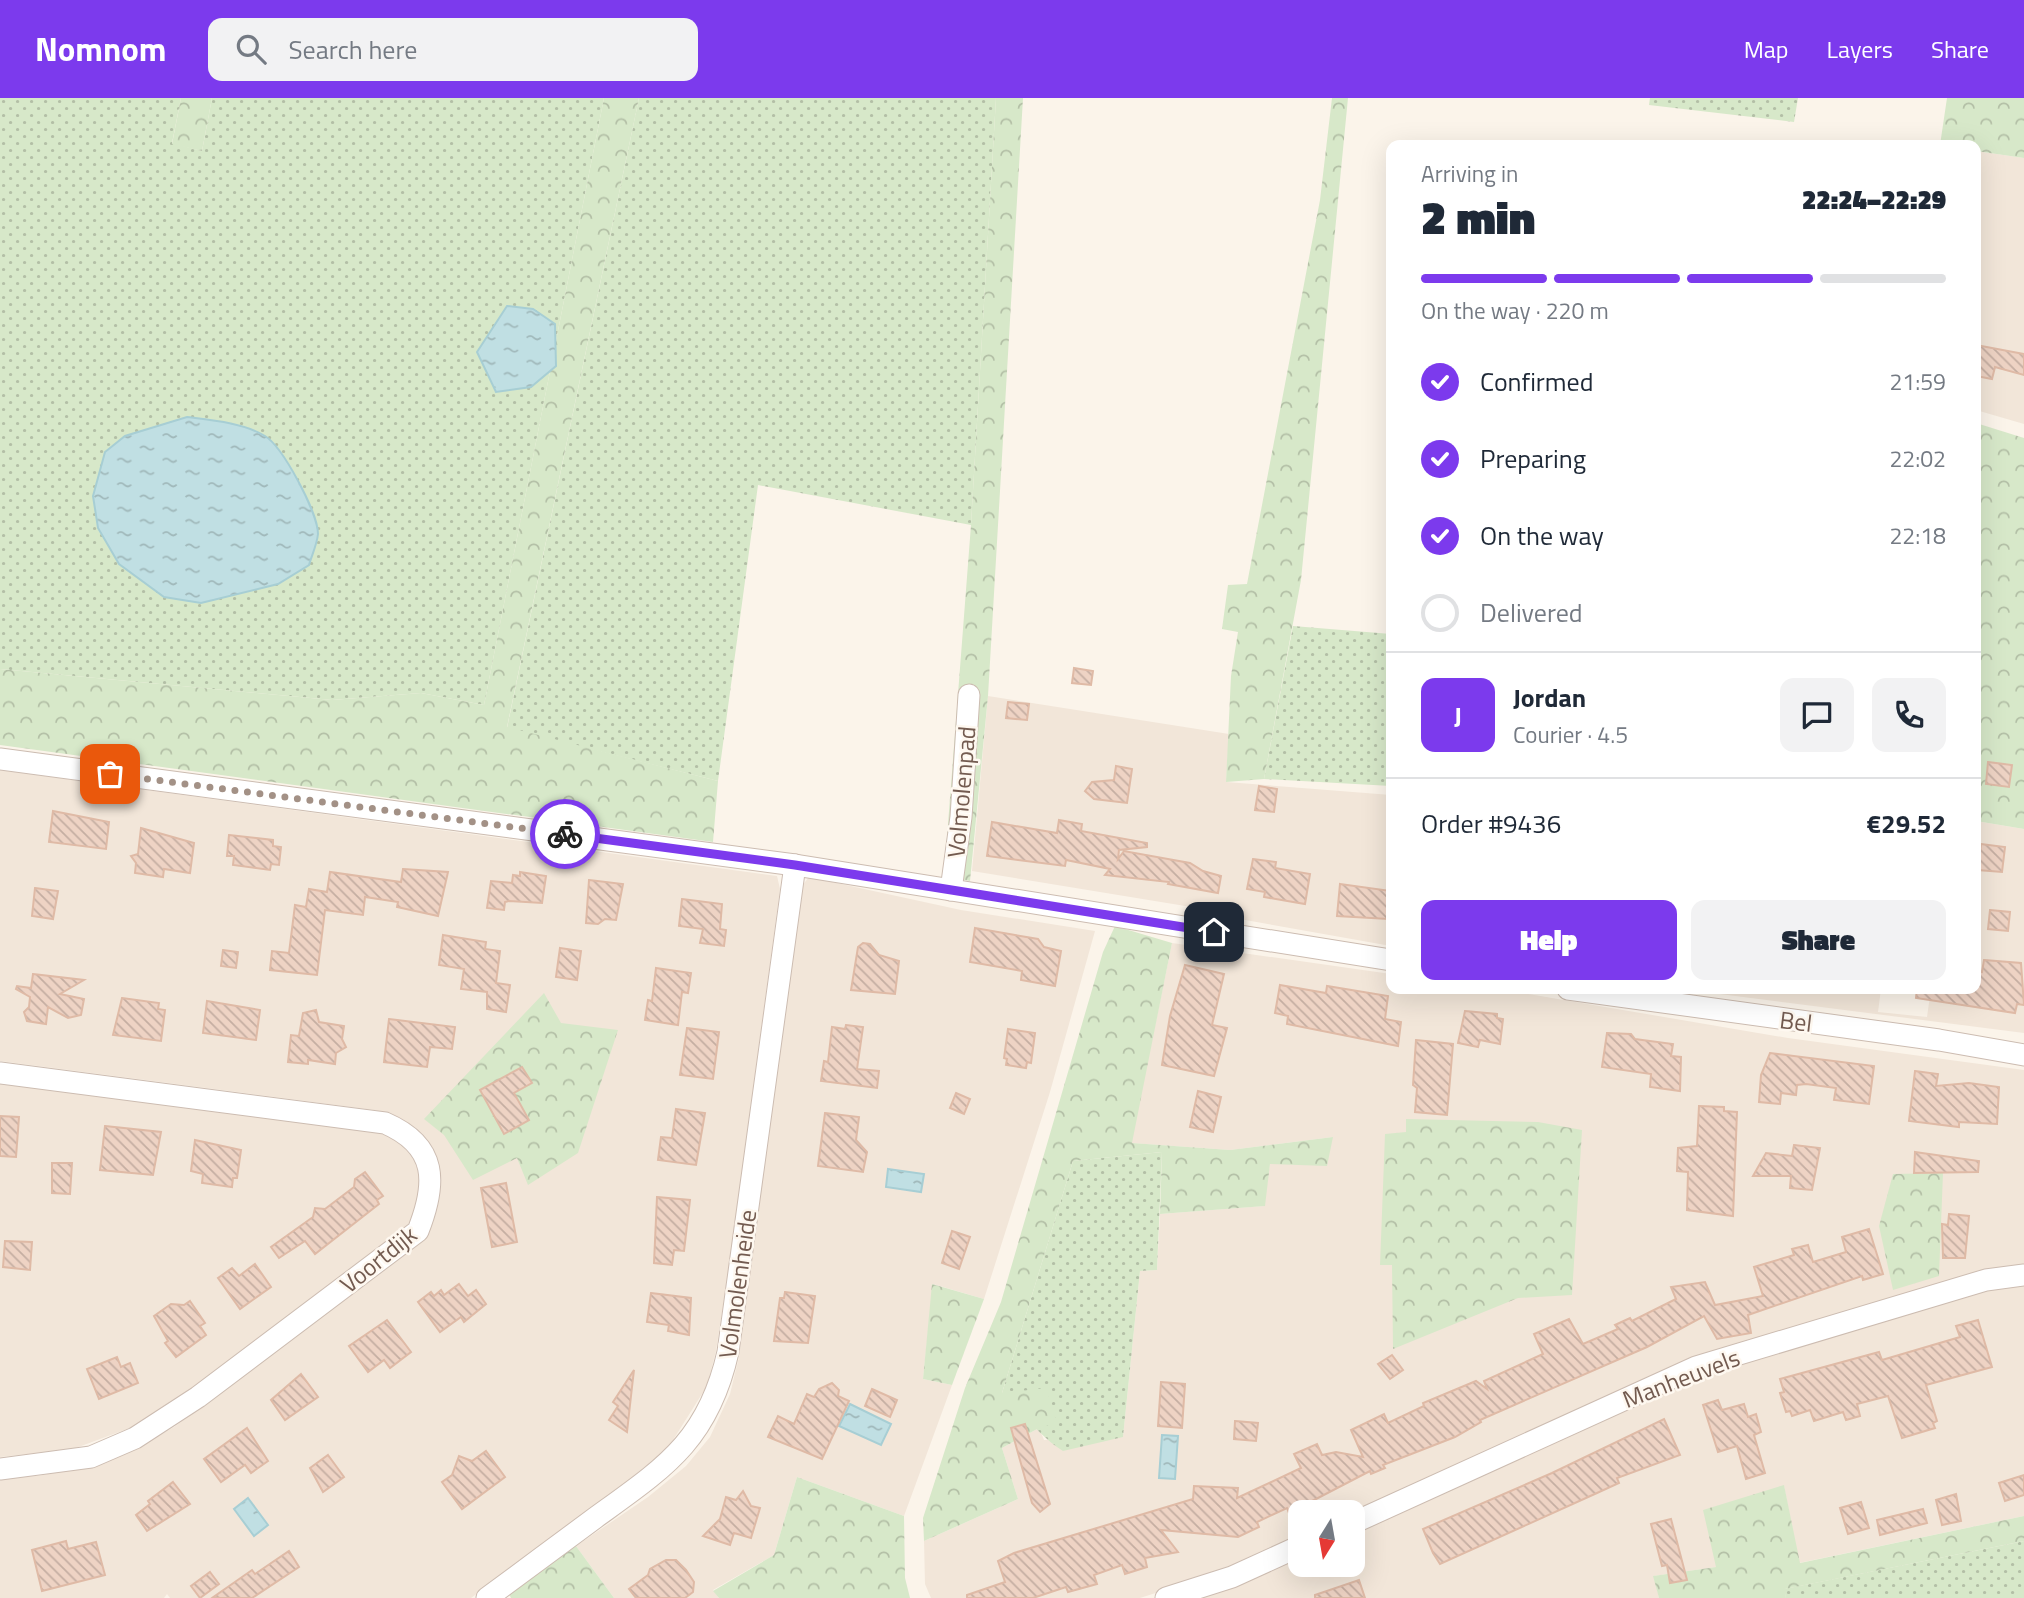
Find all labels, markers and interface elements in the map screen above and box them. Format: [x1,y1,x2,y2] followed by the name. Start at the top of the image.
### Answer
[208,18,698,81] search box
[35,24,166,74] text: Nomnom
[232,30,270,68] icon: search
[288,30,417,69] text: Search here
[1744,31,1789,67] text: Map
[1827,31,1893,67] text: Layers
[1931,31,1989,67] text: Share
[1421,156,1518,191] text: Arriving in
[1802,180,1946,219] text: 22:24–22:29
[1421,182,1535,252] text: 2 min
[1421,293,1609,328] text: On the way · 220 m
[1480,362,1594,401] text: Confirmed
[1421,363,1459,401] icon: check
[1889,364,1946,399] text: 21:59
[1480,439,1586,478] text: Preparing
[1421,440,1459,478] icon: check
[1889,441,1946,476] text: 22:02
[1480,516,1604,555] text: On the way
[1421,517,1459,555] icon: check
[1889,518,1946,553] text: 22:18
[1480,593,1583,632] text: Delivered
[1513,678,1586,717] text: Jordan
[1780,678,1854,752] button: chat
[1872,678,1946,752] button: phone
[1454,696,1462,735] text: J
[1513,717,1628,752] text: Courier · 4.5
[937,725,985,859] street label: Volmolenpad
[80,744,140,804] pin
[91,755,129,793] icon: bag
[530,799,600,869] courier
[1421,804,1561,843] text: Order #9436
[1867,804,1946,843] text: €29.52
[546,815,584,853] icon: bike
[1421,900,1677,980] button: Help
[1691,900,1946,980] button: Share
[1184,902,1244,962] pin
[1195,913,1233,951] icon: home
[1778,1001,1814,1041] street label: Bel
[709,1207,765,1361] street label: Volmolenheide
[332,1216,425,1301] street label: Voortdijk
[1617,1339,1745,1417] street label: Manheuvels
[1288,1500,1365,1577] north arrow
[1288,1500,1365,1577] map controls

